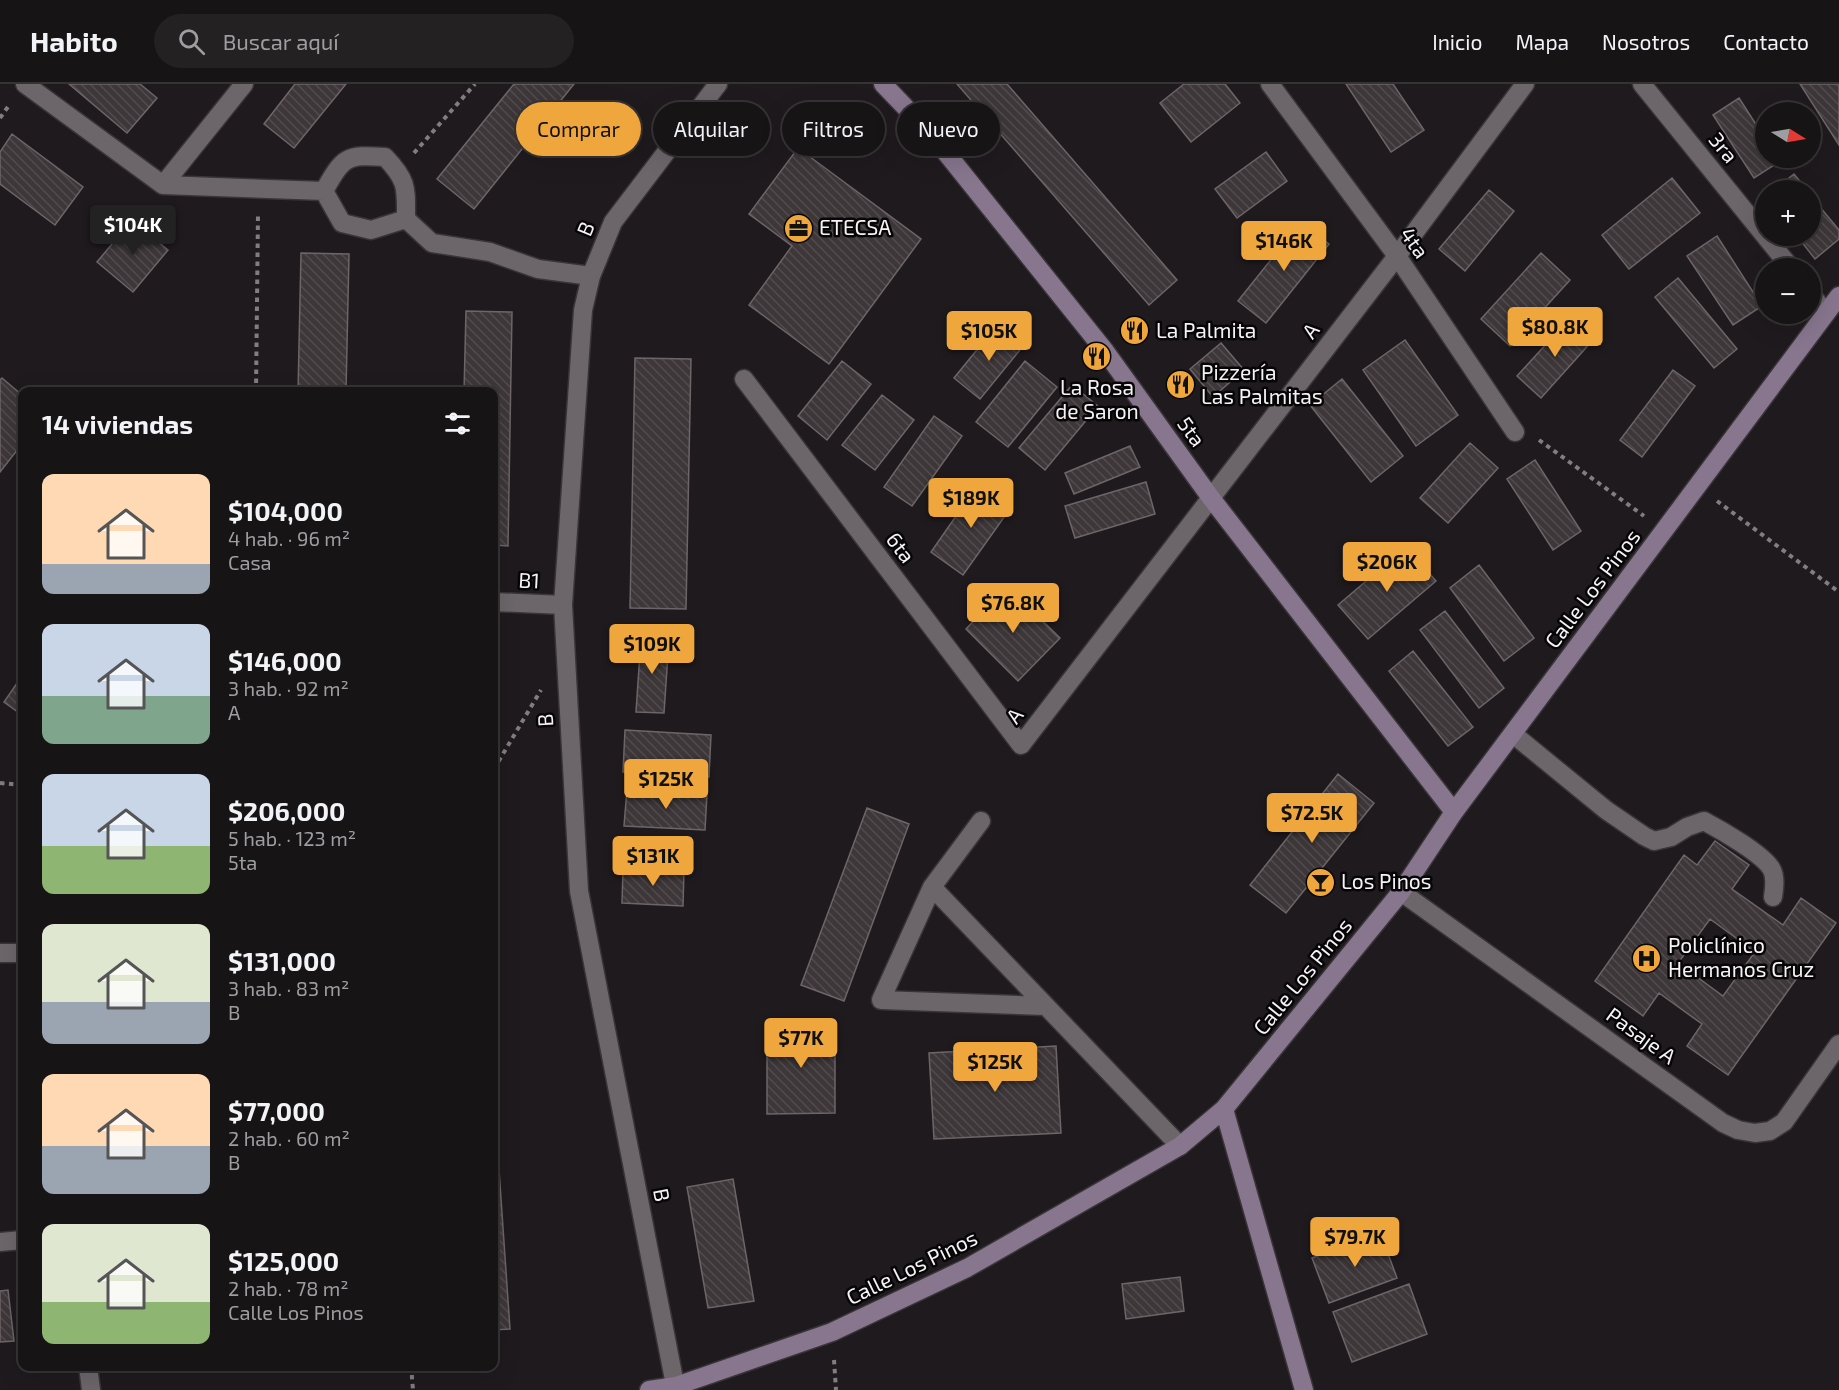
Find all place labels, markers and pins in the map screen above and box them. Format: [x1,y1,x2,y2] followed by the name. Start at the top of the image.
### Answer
[91,205,175,256] pin: $104K
[782,212,814,244] office icon: ETECSA
[819,214,891,239] place label: ETECSA
[1242,221,1326,272] pin: $146K
[1506,307,1604,358] pin: $80.8K
[947,311,1031,362] pin: $105K
[1119,315,1151,347] restaurant icon: La Palmita
[1156,317,1256,342] place label: La Palmita
[1081,341,1113,373] restaurant icon: La Rosa de Saron
[1201,359,1323,408] place label: Pizzería Las Palmitas
[1164,369,1196,401] restaurant icon: Pizzería Las Palmitas
[1055,374,1139,423] place label: La Rosa de Saron
[929,478,1013,529] pin: $189K
[1345,542,1429,593] pin: $206K
[964,583,1062,634] pin: $76.8K
[610,624,694,675] pin: $109K
[624,759,708,810] pin: $125K
[1263,793,1361,844] pin: $72.5K
[611,836,695,887] pin: $131K
[1304,866,1336,898] bar icon: Los Pinos
[1341,868,1431,893] place label: Los Pinos
[1668,932,1814,981] place label: Policlínico Hermanos Cruz
[1631,942,1663,974] hospital icon: Policlínico Hermanos Cruz
[765,1018,837,1069] pin: $77K
[953,1042,1037,1093] pin: $125K
[1306,1217,1404,1268] pin: $79.7K

